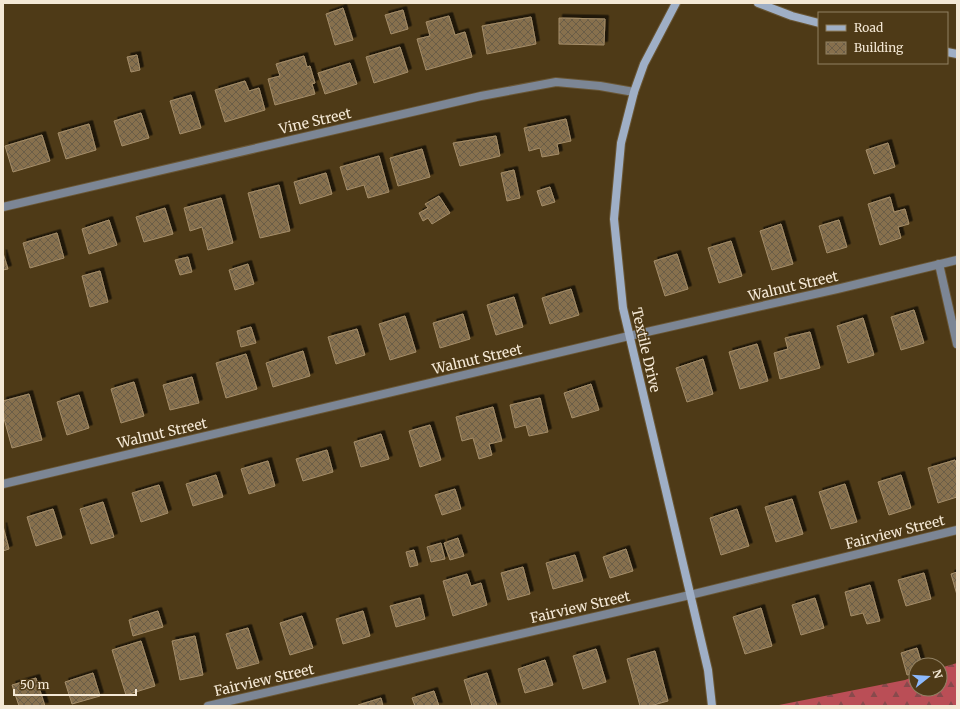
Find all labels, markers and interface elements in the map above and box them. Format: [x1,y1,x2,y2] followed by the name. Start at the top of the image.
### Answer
[818,12,948,64] legend
[854,20,883,35] text: Road
[854,40,904,55] text: Building
[276,104,353,138] street label: Vine Street
[745,267,840,305] street label: Walnut Street
[628,306,664,394] street label: Textile Drive
[429,340,524,378] street label: Walnut Street
[114,414,209,452] street label: Walnut Street
[843,511,947,553] street label: Fairview Street
[528,587,632,627] street label: Fairview Street
[908,657,948,697] north arrow
[212,660,316,700] street label: Fairview Street
[930,668,946,681] text: N
[14,671,136,697] scale bar
[20,677,49,692] text: 50 m

